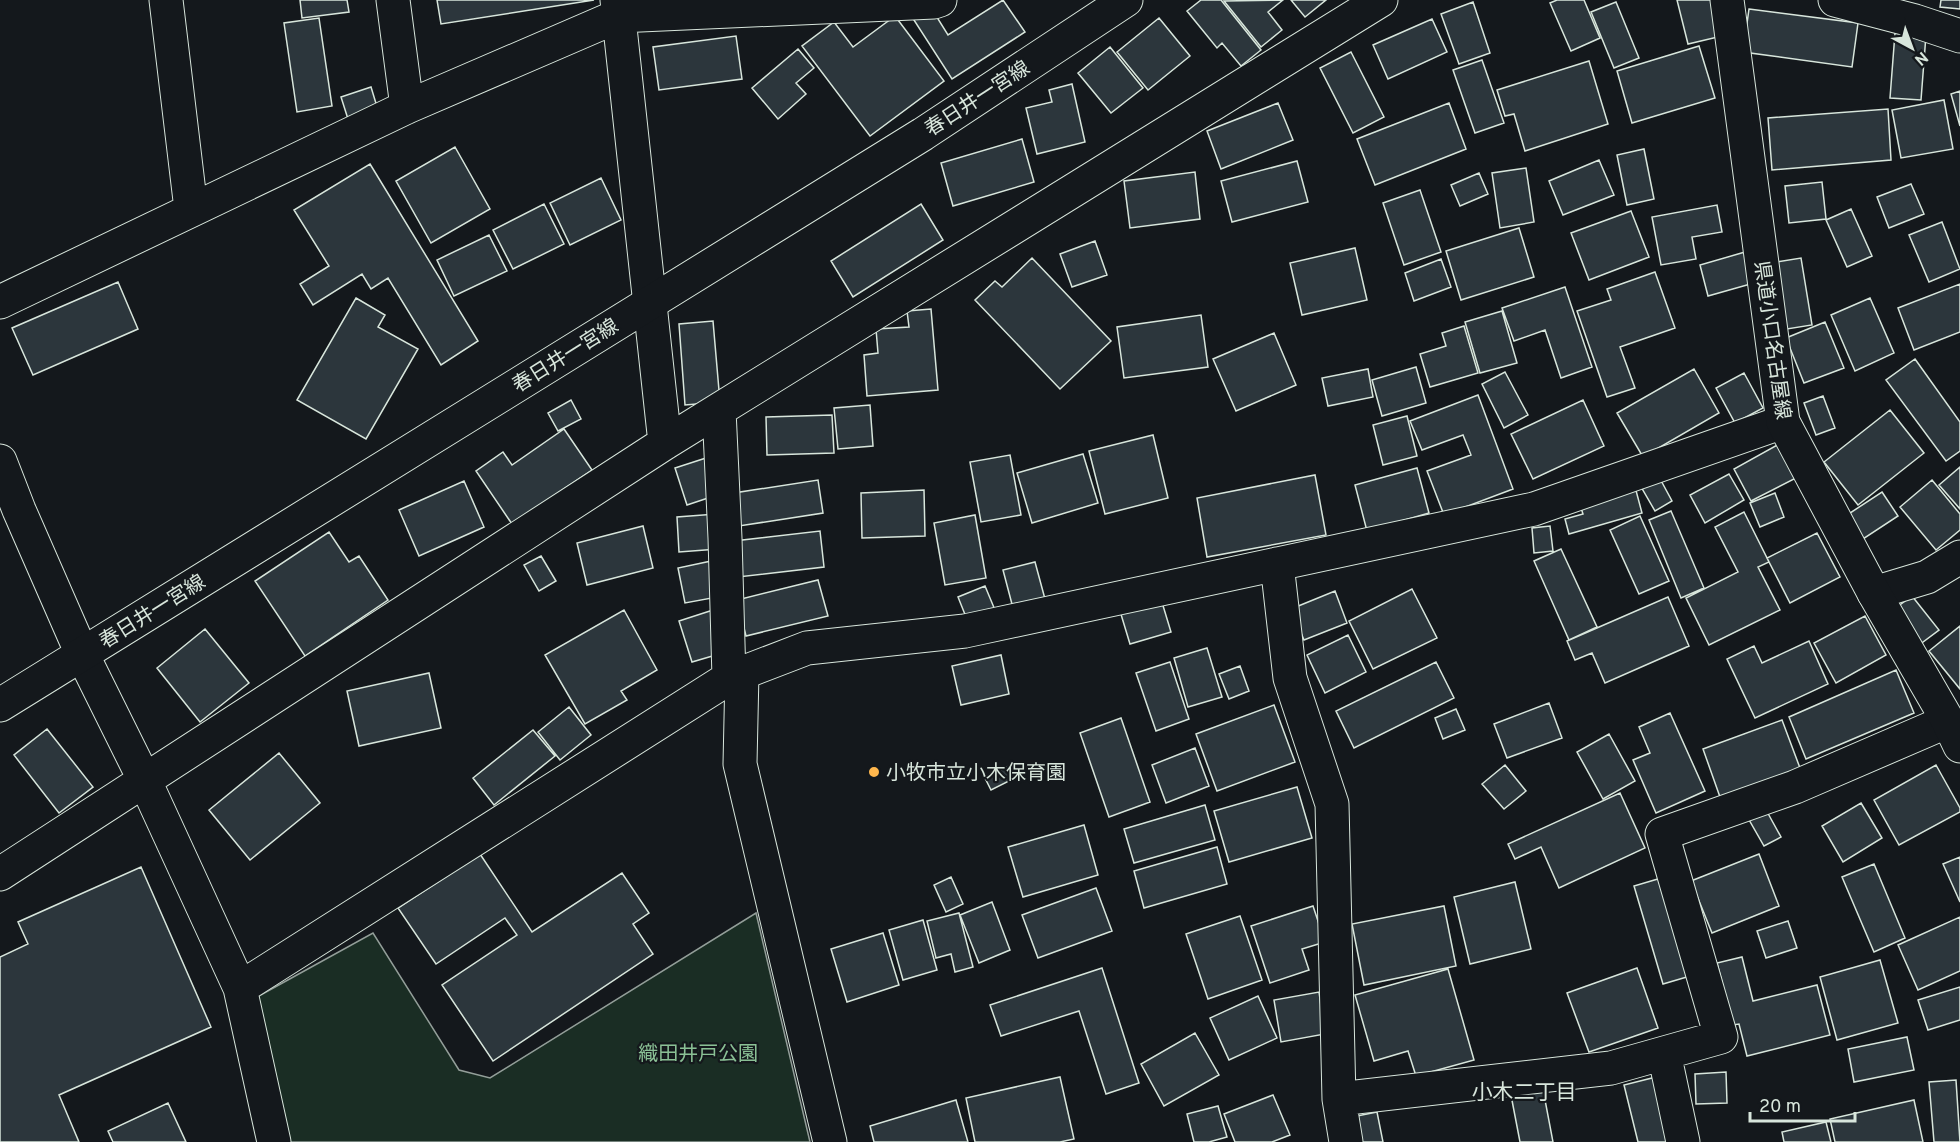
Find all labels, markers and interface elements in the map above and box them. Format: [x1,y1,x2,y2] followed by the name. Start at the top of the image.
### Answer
[1882,18,1942,78] north arrow
[1910,46,1931,69] text: N
[921,56,1035,143] street label: 春日井一宮線
[1747,259,1795,421] street label: 県道小口名古屋線
[508,314,624,400] street label: 春日井一宮線
[95,570,211,656] street label: 春日井一宮線
[886,761,1066,787] place label: 小牧市立小木保育園
[867,765,881,779] marker: 小牧市立小木保育園
[638,1042,758,1068] park label: 織田井戸公園
[1472,1080,1577,1107] district label: 小木二丁目
[1750,1085,1855,1123] scale bar
[1759,1096,1801,1119] text: 20 m

